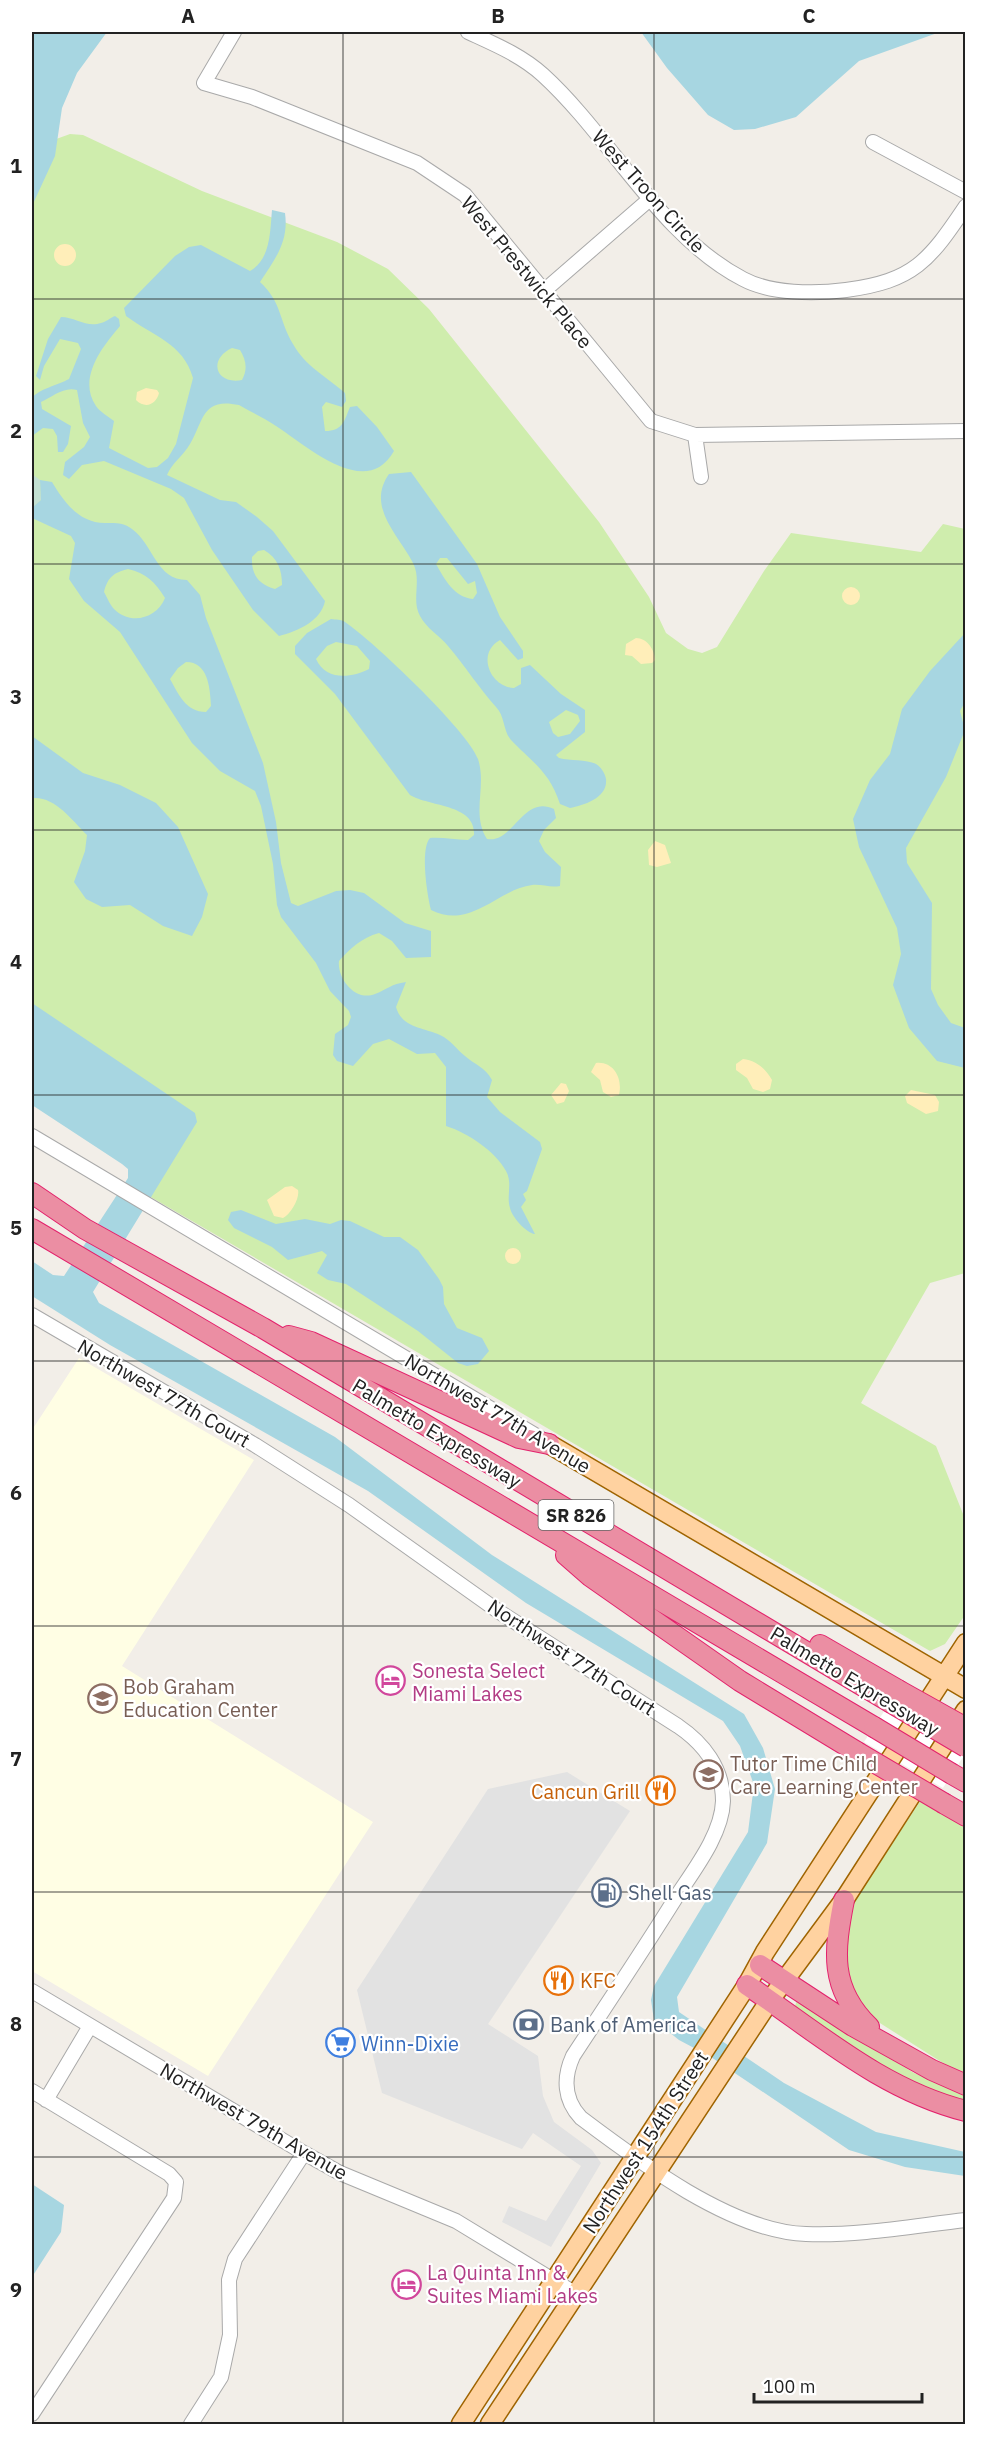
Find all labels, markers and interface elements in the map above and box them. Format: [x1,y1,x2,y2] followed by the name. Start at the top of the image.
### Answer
[181,2,195,29] text: A
[491,2,505,29] text: B
[802,2,816,29] text: C
[586,124,712,258] street label: West Troon Circle
[10,152,22,179] text: 1
[455,190,599,354] street label: West Prestwick Place
[10,417,22,444] text: 2
[10,683,22,710] text: 3
[10,948,22,975] text: 4
[10,1214,22,1241] text: 5
[73,1333,255,1453] street label: Northwest 77th Court
[400,1347,596,1479] street label: Northwest 77th Avenue
[347,1372,527,1494] street label: Palmetto Expressway
[10,1479,22,1506] text: 6
[538,1500,614,1530] road number: SR 826
[483,1593,661,1721] street label: Northwest 77th Court
[765,1620,945,1742] street label: Palmetto Expressway
[412,1657,545,1707] place label: Sonesta Select Miami Lakes
[375,1665,407,1697] hotel icon: Sonesta Select Miami Lakes
[123,1673,277,1723] place label: Bob Graham Education Center
[86,1682,118,1714] school or university icon: Bob Graham Education Center
[10,1745,22,1772] text: 7
[730,1750,918,1800] place label: Tutor Time Child Care Learning Center
[693,1759,725,1791] school or university icon: Tutor Time Child Care Learning Center
[645,1775,677,1807] restaurant icon: Cancun Grill
[531,1778,640,1805] place label: Cancun Grill
[591,1876,623,1908] fuel station icon: Shell Gas
[628,1879,712,1906] place label: Shell Gas
[543,1964,575,1996] restaurant icon: KFC
[580,1967,616,1994] place label: KFC
[513,2008,545,2040] bank icon: Bank of America
[10,2010,22,2037] text: 8
[550,2011,697,2038] place label: Bank of America
[324,2027,356,2059] supermarket icon: Winn-Dixie
[361,2030,459,2057] place label: Winn-Dixie
[576,2045,714,2239] street label: Northwest 154th Street
[155,2056,353,2186] street label: Northwest 79th Avenue
[427,2259,598,2309] place label: La Quinta Inn & Suites Miami Lakes
[390,2268,422,2300] hotel icon: La Quinta Inn & Suites Miami Lakes
[10,2276,22,2303] text: 9
[754,2366,922,2404] scale bar
[763,2375,815,2398] text: 100 m

